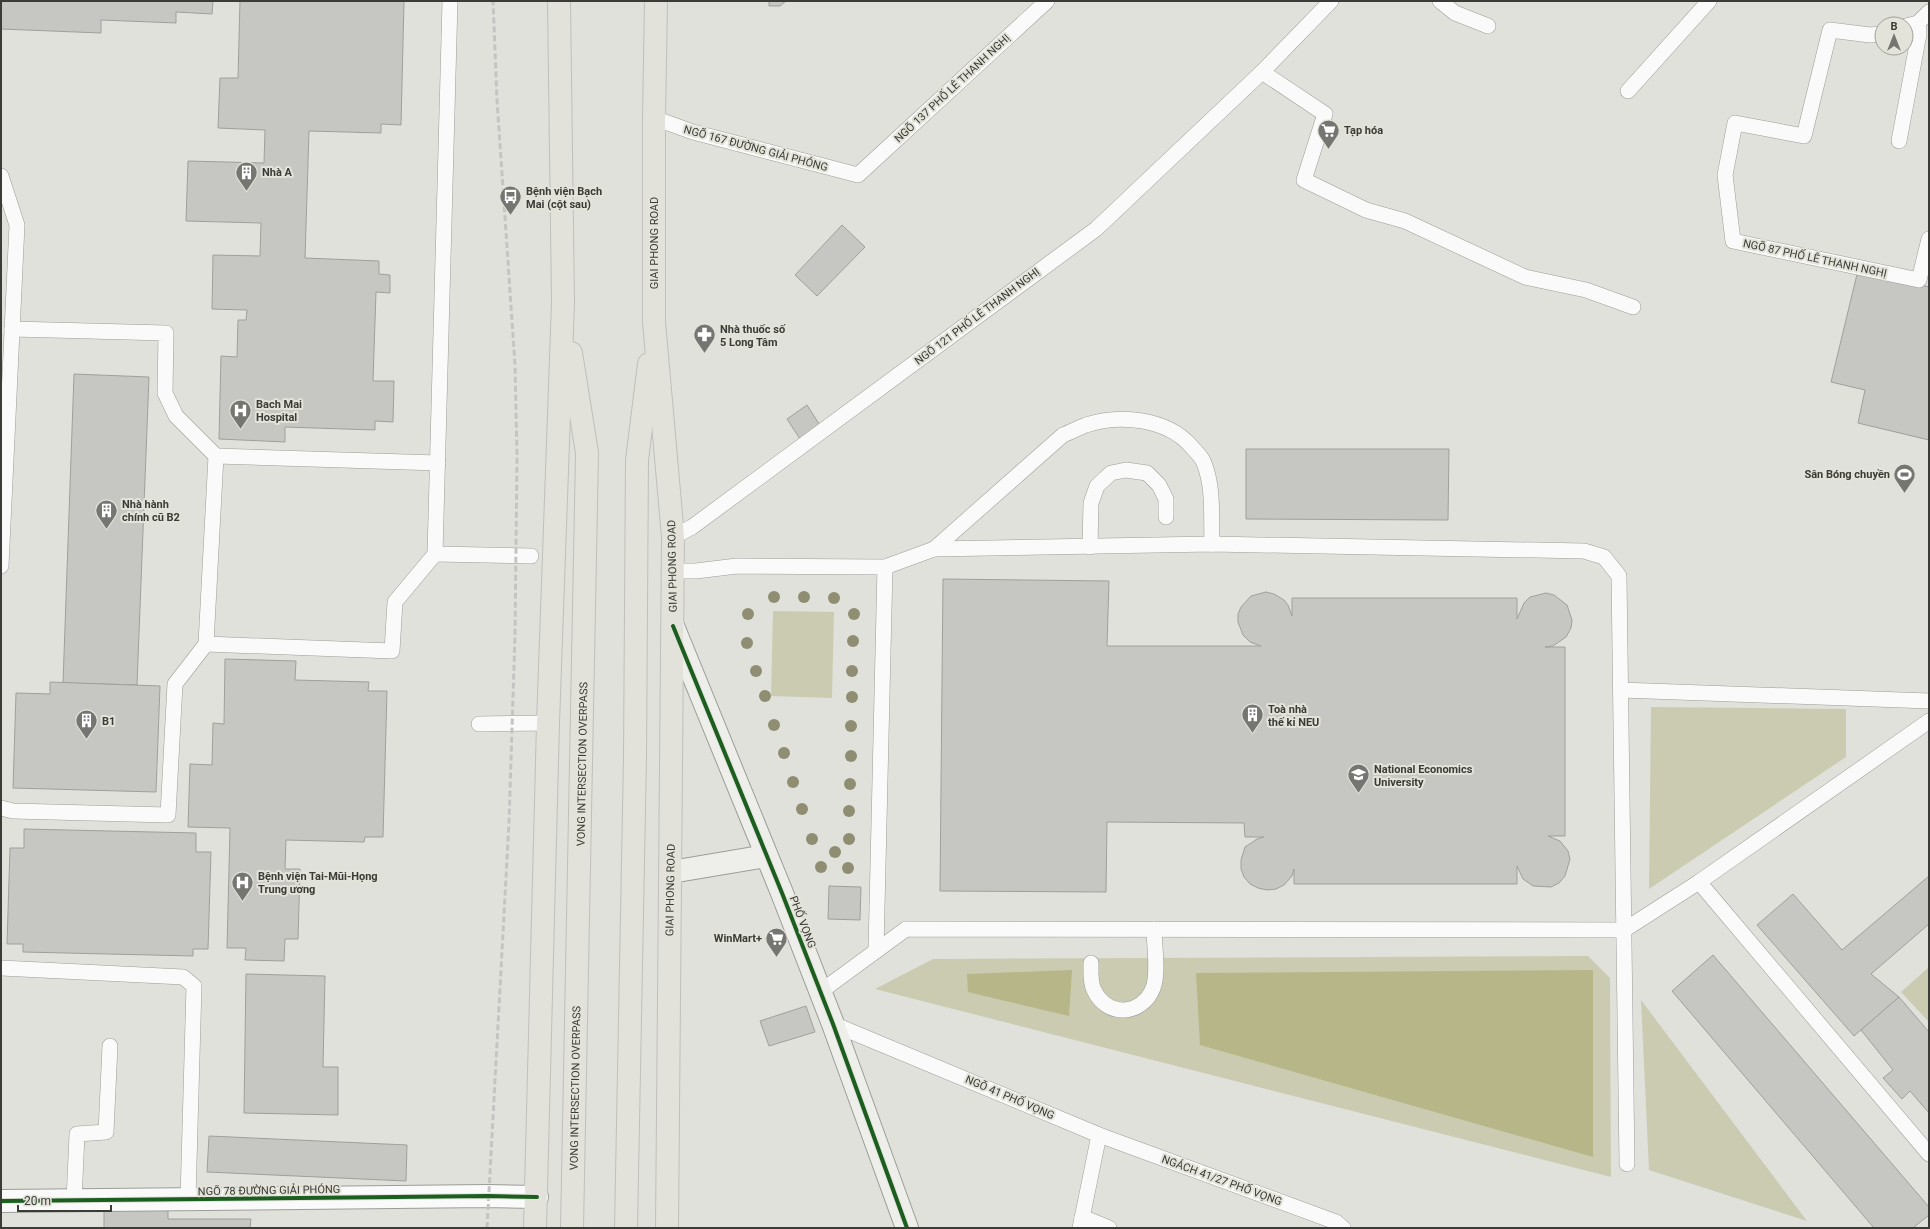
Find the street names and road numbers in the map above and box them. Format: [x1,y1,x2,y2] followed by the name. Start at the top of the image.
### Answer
[891,31,1013,145] street label: NGÕ 137 PHỐ LÊ THANH NGHỊ
[682,122,830,174] street label: NGÕ 167 ĐƯỜNG GIẢI PHÓNG
[648,197,661,289] street label: GIAI PHONG ROAD
[1742,236,1888,280] street label: NGÕ 87 PHỐ LÊ THANH NGHỊ
[912,264,1042,368] street label: NGÕ 121 PHỐ LÊ THANH NGHỊ
[665,520,680,612] street label: GIAI PHONG ROAD
[575,681,590,846] street label: VONG INTERSECTION OVERPASS
[663,844,678,936] street label: GIAI PHONG ROAD
[787,894,819,950] street label: PHỐ VỌNG
[568,1005,583,1170] street label: VONG INTERSECTION OVERPASS
[963,1072,1057,1122] street label: NGÕ 41 PHỐ VỌNG
[1160,1152,1284,1208] street label: NGÁCH 41/27 PHỐ VỌNG
[198,1182,340,1198] street label: NGÕ 78 ĐƯỜNG GIẢI PHÓNG

